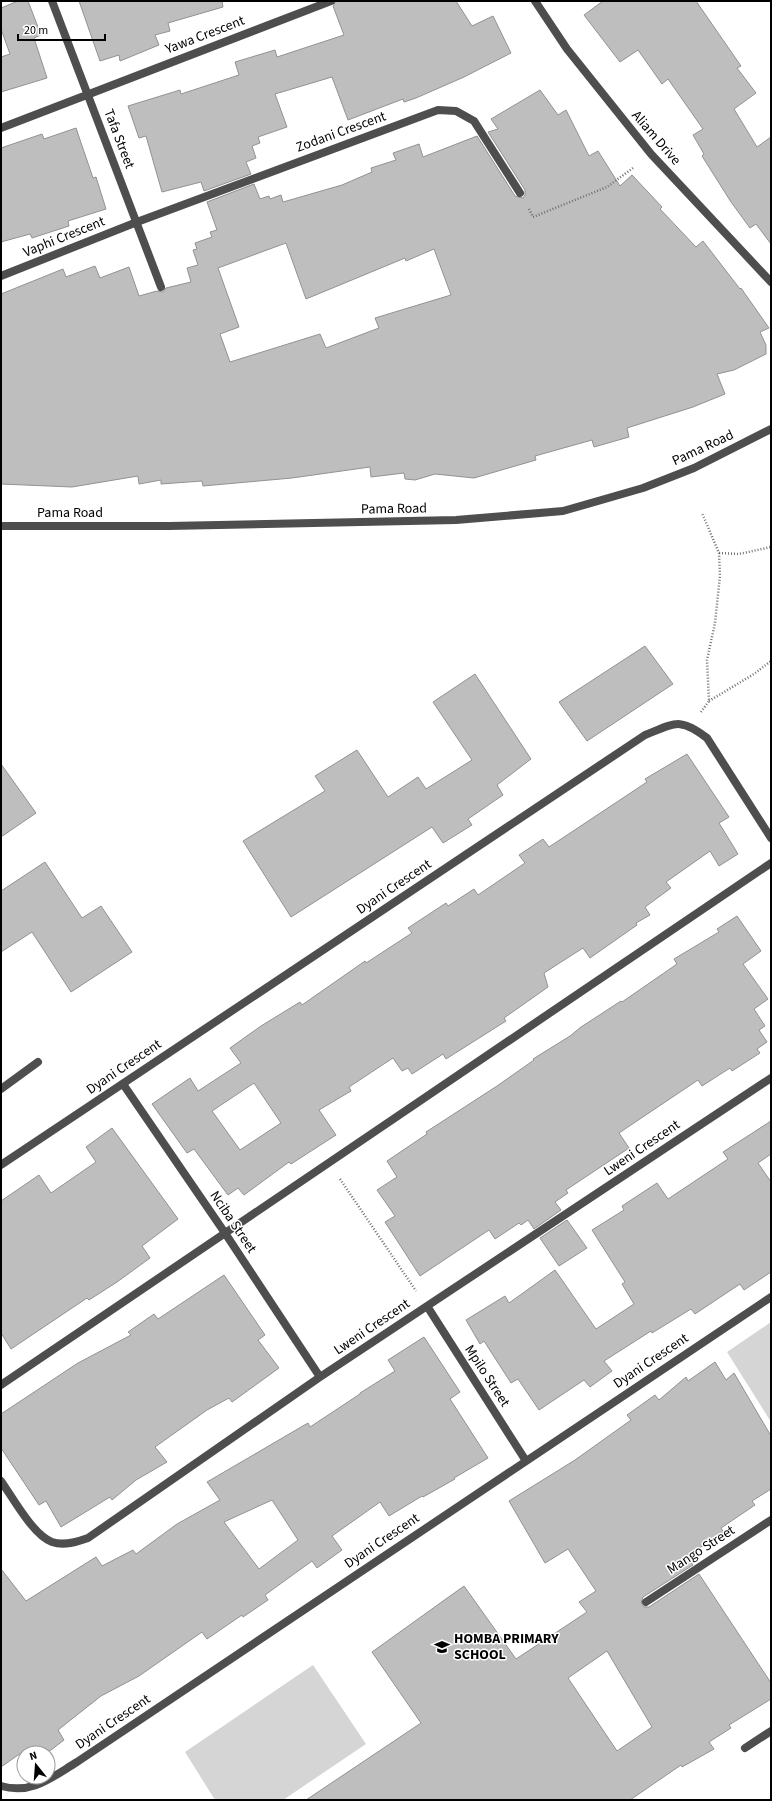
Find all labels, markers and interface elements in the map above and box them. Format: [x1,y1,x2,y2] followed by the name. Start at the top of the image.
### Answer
[161,11,248,60] street label: Yawa Crescent
[18,16,105,42] scale bar
[24,22,48,39] text: 20 m
[99,106,140,172] street label: Tafa Street
[293,106,389,158] street label: Zodani Crescent
[627,106,685,170] street label: Aliam Drive
[20,211,108,262] street label: Vaphi Crescent
[669,425,737,471] street label: Pama Road
[361,498,427,520] street label: Pama Road
[37,503,103,523] street label: Pama Road
[352,854,436,920] street label: Dyani Crescent
[82,1034,166,1100] street label: Dyani Crescent
[600,1115,684,1181] street label: Lweni Crescent
[205,1187,261,1257] street label: Nciba Street
[330,1294,414,1360] street label: Lweni Crescent
[609,1328,693,1394] street label: Dyani Crescent
[459,1341,515,1411] street label: Mpilo Street
[340,1508,424,1574] street label: Dyani Crescent
[663,1520,739,1579] street label: Mango Street
[454,1629,559,1665] place label: HOMBA PRIMARY SCHOOL
[433,1638,451,1656] school or university icon: HOMBA PRIMARY SCHOOL
[71,1689,155,1755] street label: Dyani Crescent
[16,1745,56,1785] north arrow
[28,1748,39,1764] text: N

